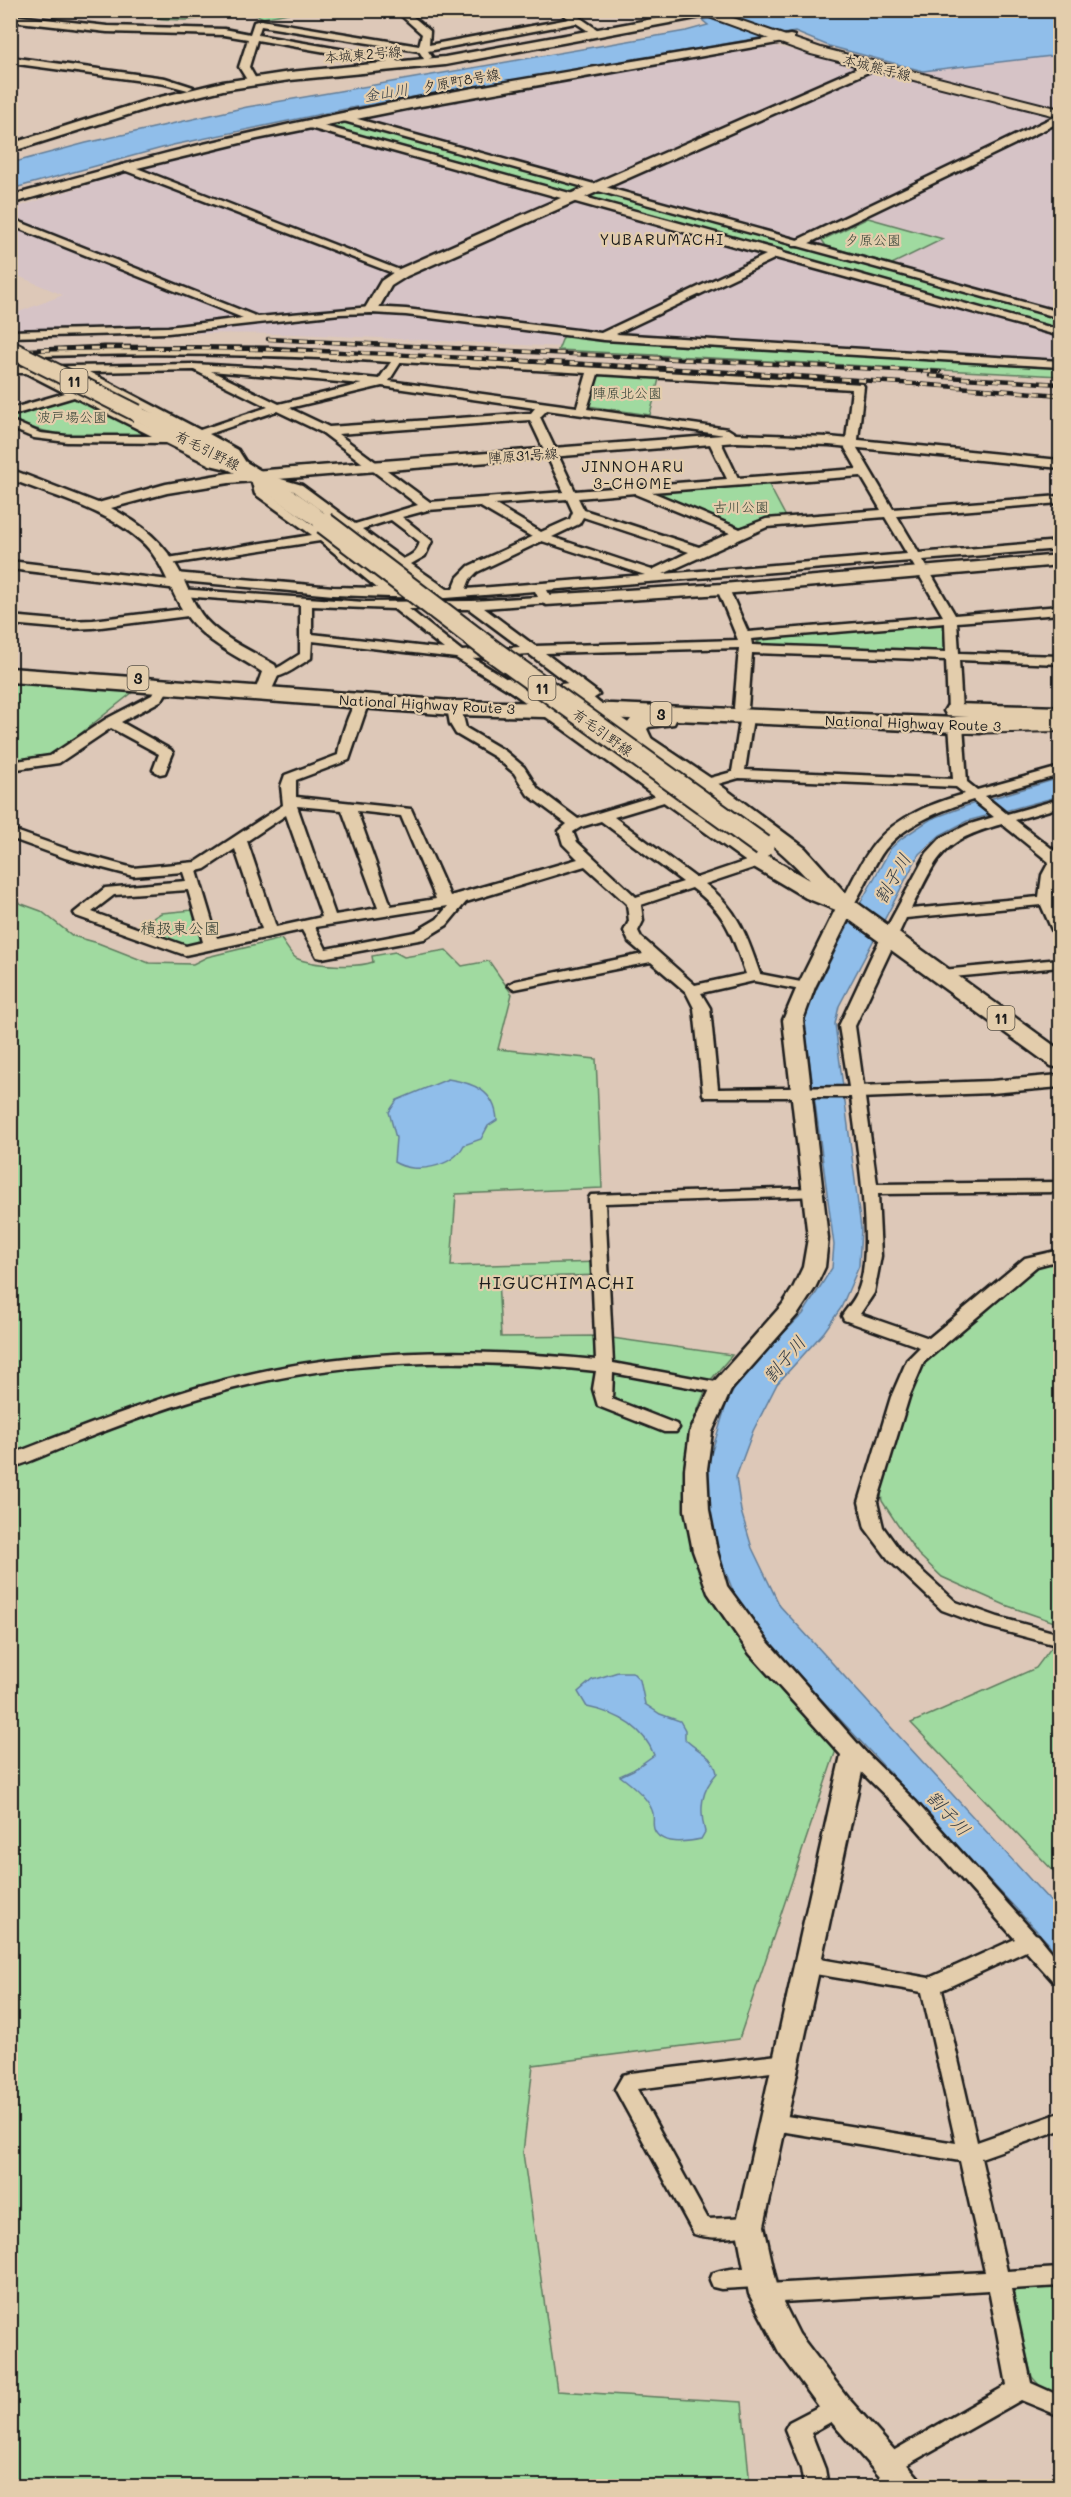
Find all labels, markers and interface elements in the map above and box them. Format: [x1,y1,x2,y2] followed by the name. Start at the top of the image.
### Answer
[323,41,403,67] street label: 本城東2号線
[841,49,913,85] street label: 本城熊手線
[421,64,501,96] street label: 夕原町8号線
[362,79,410,105] water label: 金山川
[599,229,725,249] district label: YUBARUMACHI
[845,230,901,249] park label: 夕原公園
[60,369,88,393] road number: 11
[592,383,662,402] park label: 陣原北公園
[37,407,107,426] park label: 波戸場公園
[173,426,243,474] street label: 有毛引野線
[487,443,559,467] street label: 陣原31号線
[581,456,685,493] district label: JINNOHARU 3-CHOME
[713,497,769,516] park label: 古川公園
[128,666,148,690] road number: 3
[528,676,556,700] road number: 11
[338,690,516,718] street label: National Highway Route 3
[650,702,672,726] road number: 3
[569,704,637,760] street label: 有毛引野線
[825,710,1001,736] street label: National Highway Route 3
[868,849,916,907] water label: 割子川
[140,917,220,938] park label: 積扱東公園
[988,1006,1014,1030] road number: 11
[479,1270,635,1294] district label: HIGUCHIMACHI
[757,1331,811,1387] water label: 割子川
[922,1785,976,1841] water label: 割子川

